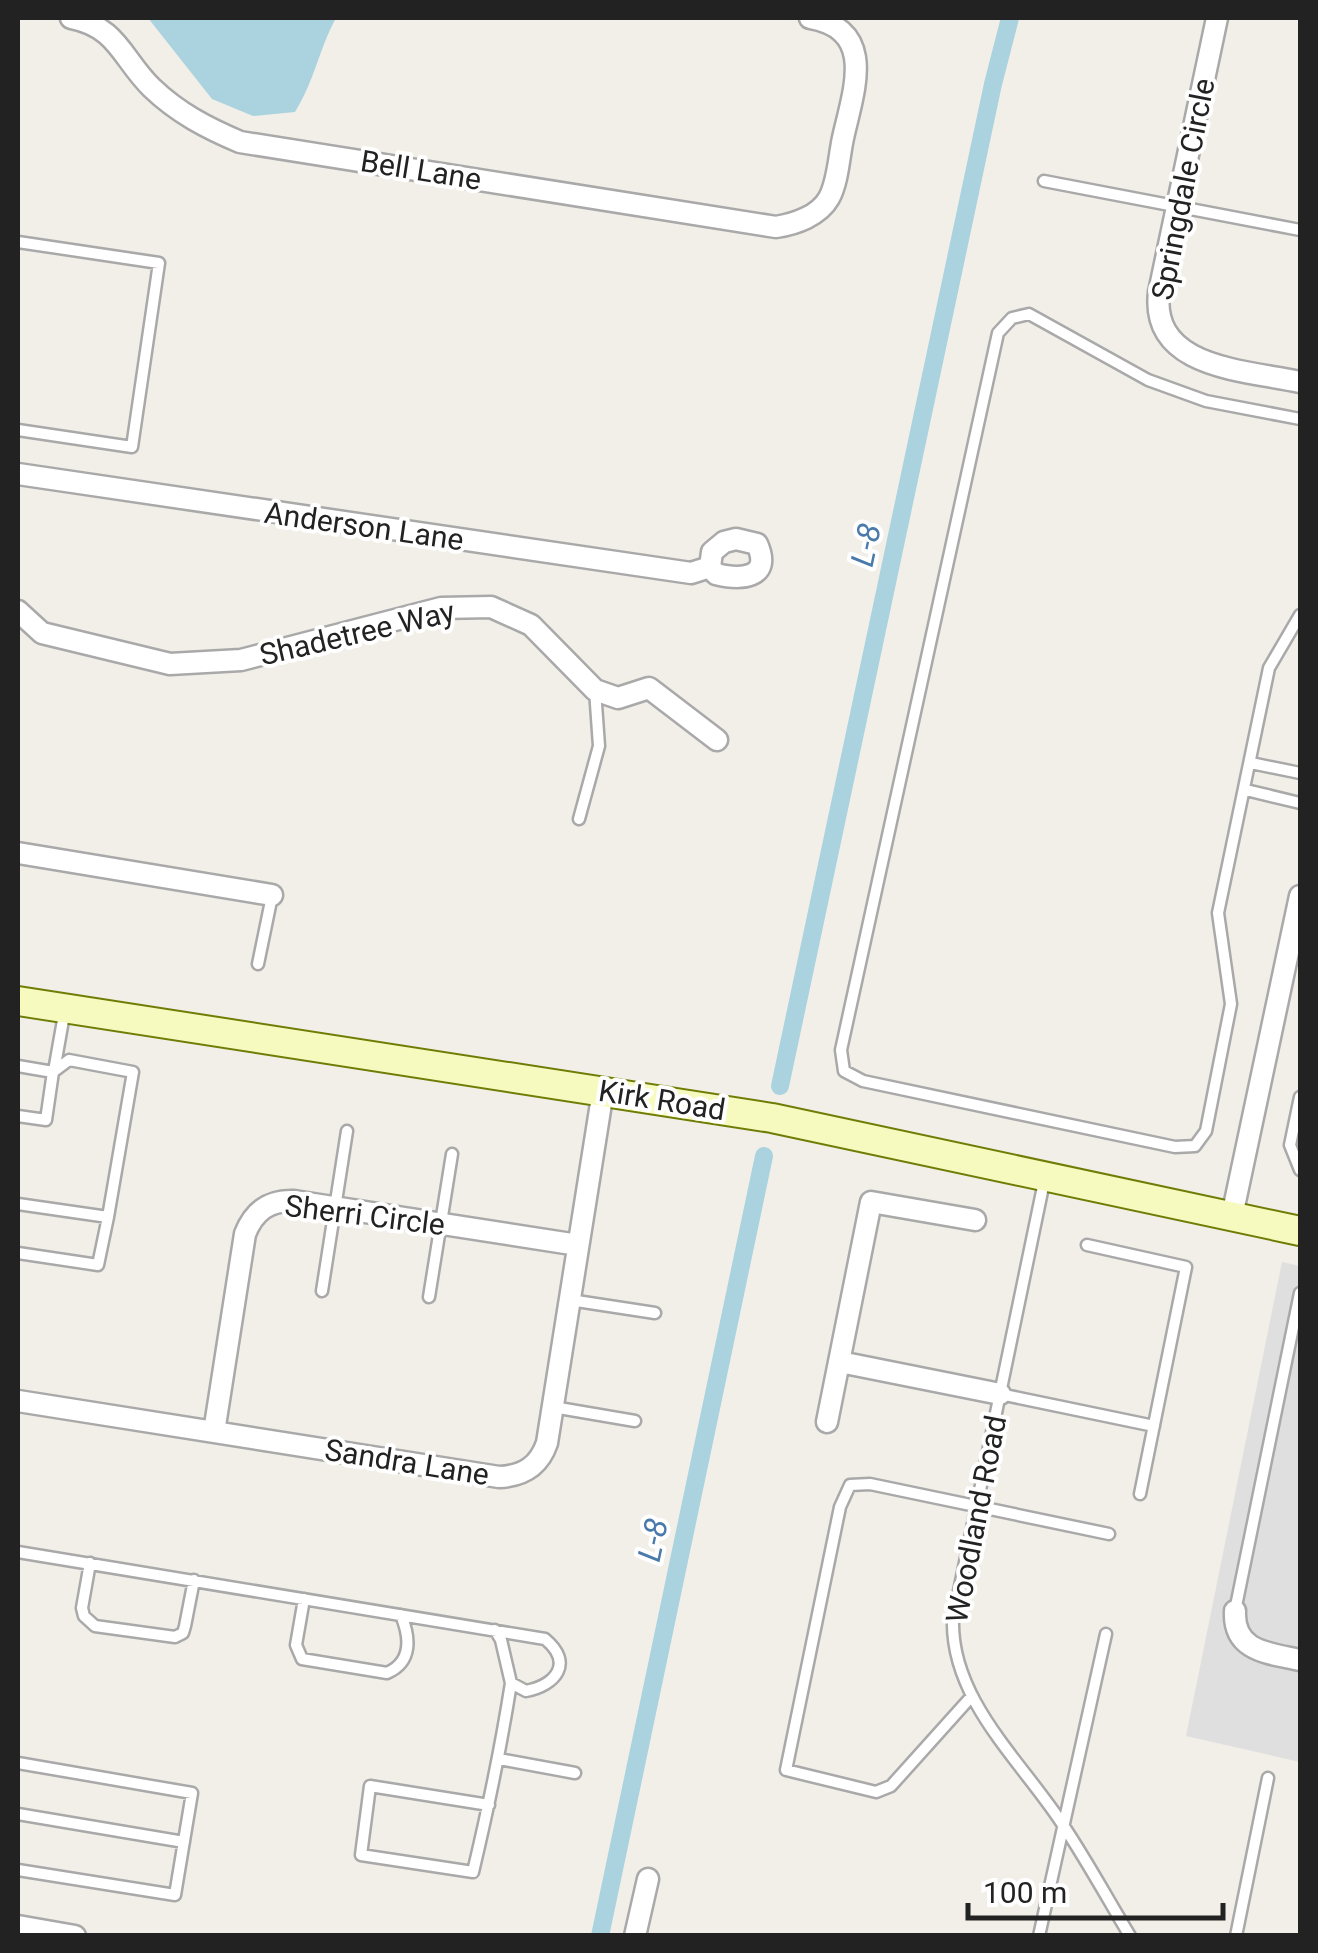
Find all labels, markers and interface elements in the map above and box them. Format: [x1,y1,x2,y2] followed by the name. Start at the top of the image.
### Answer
[1144,75,1222,303] street label: Springdale Circle
[358,143,484,197] street label: Bell Lane
[262,495,466,557] street label: Anderson Lane
[843,520,889,570] water label: L-8
[256,594,458,672] street label: Shadetree Way
[596,1073,728,1127] street label: Kirk Road
[283,1188,447,1242] street label: Sherri Circle
[939,1412,1013,1626] street label: Woodland Road
[322,1432,492,1492] street label: Sandra Lane
[630,1515,676,1565] water label: L-8
[968,1858,1223,1920] scale bar
[983,1875,1067,1910] text: 100 m

